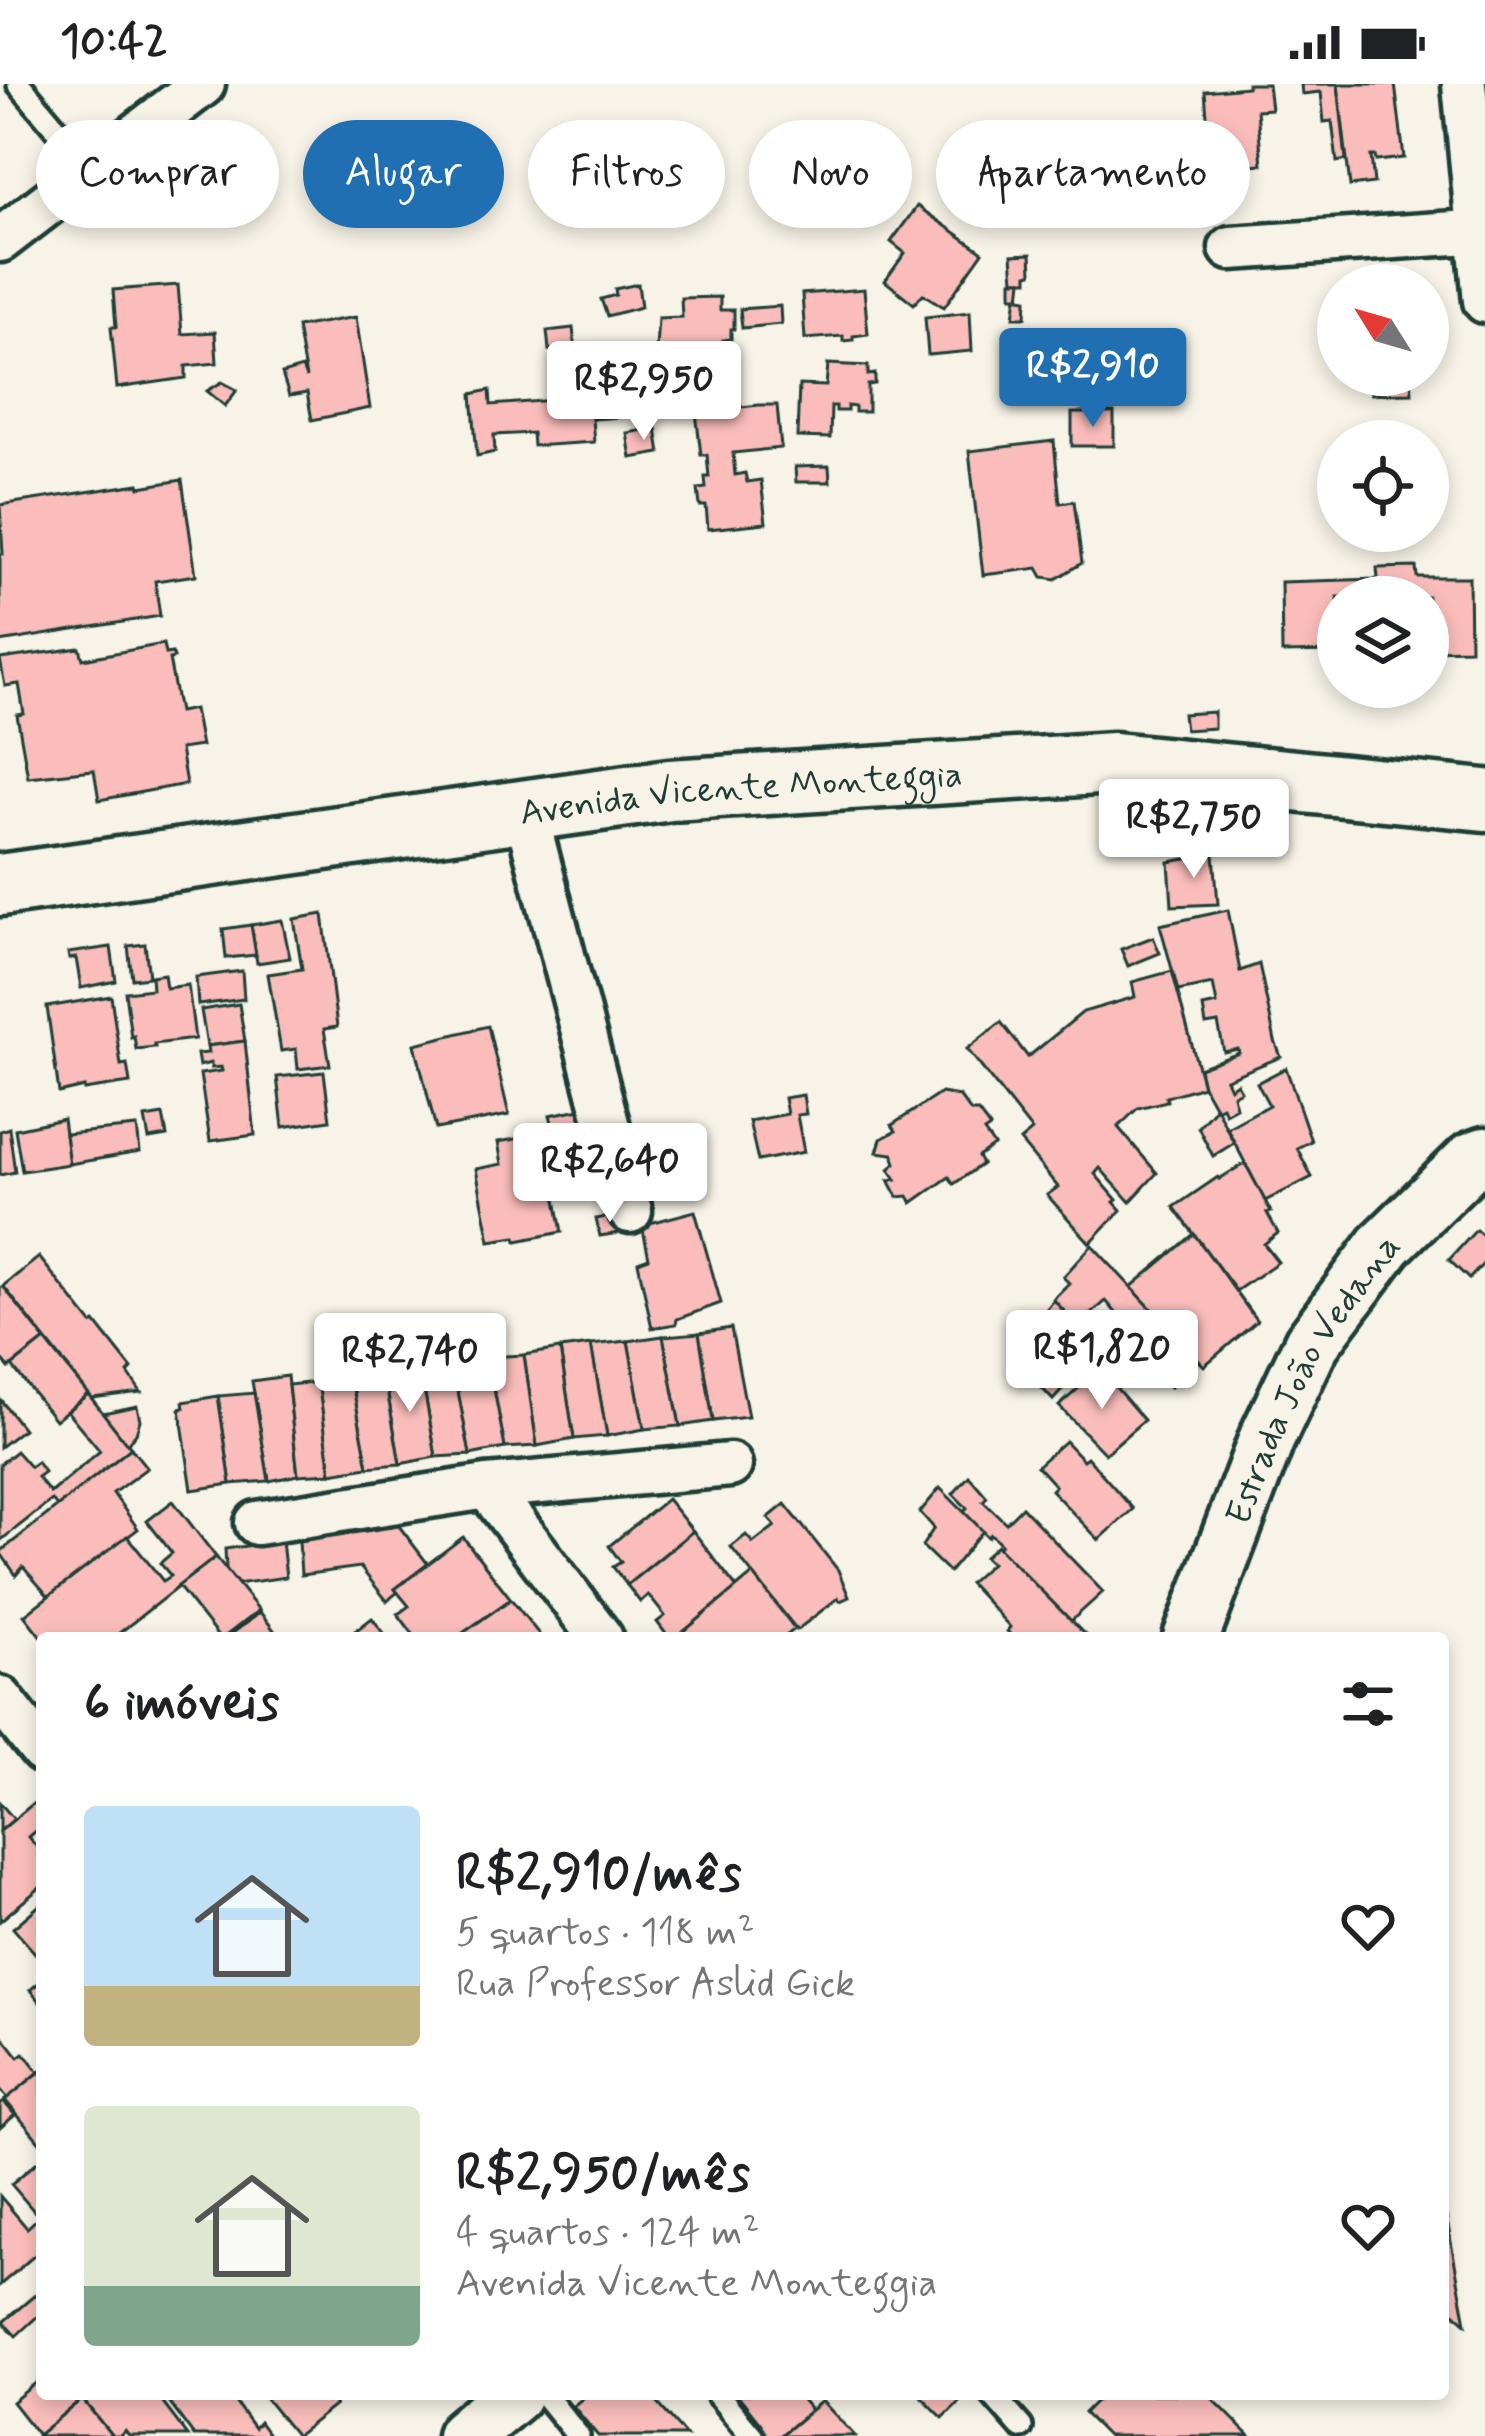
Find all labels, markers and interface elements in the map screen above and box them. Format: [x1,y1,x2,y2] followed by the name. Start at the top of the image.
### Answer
[60,13,168,72] text: 10:42
[36,120,279,228] chip: Comprar
[303,120,504,228] chip: Alugar
[528,120,725,228] chip: Filtros
[749,120,912,228] chip: Novo
[936,120,1250,228] chip: Apartamento
[1317,264,1449,396] north arrow
[1317,264,1449,708] map controls
[982,328,1204,430] pin: R$2,910
[533,341,755,443] pin: R$2,950
[1026,341,1160,392] text: R$2,910
[574,354,714,405] text: R$2,950
[1317,420,1449,552] button: locate
[1317,576,1449,708] button: layers
[517,752,964,838] street label: Avenida Vicente Monteggia
[1083,779,1305,881] pin: R$2,750
[1126,792,1262,843] text: R$2,750
[499,1123,721,1225] pin: R$2,640
[540,1136,680,1187] text: R$2,640
[1216,1223,1412,1532] street label: Estrada João Vedana
[991,1310,1213,1412] pin: R$1,820
[299,1313,521,1415] pin: R$2,740
[1033,1323,1171,1374] text: R$1,820
[341,1326,479,1377] text: R$2,740
[84,1671,279,1737] text: 6 imóveis
[1335,1671,1401,1737] icon: filters
[456,1842,741,1908] text: R$2,910/mês
[180,1854,324,1998] icon: home
[1335,1893,1401,1959] icon: heart
[456,1908,754,1959] text: 5 quartos · 118 m²
[456,1959,855,2010] text: Rua Professor Aslid Gick
[456,2142,750,2208] text: R$2,950/mês
[180,2154,324,2298] icon: home
[1335,2193,1401,2259] icon: heart
[456,2208,759,2259] text: 4 quartos · 124 m²
[456,2259,937,2310] text: Avenida Vicente Monteggia

